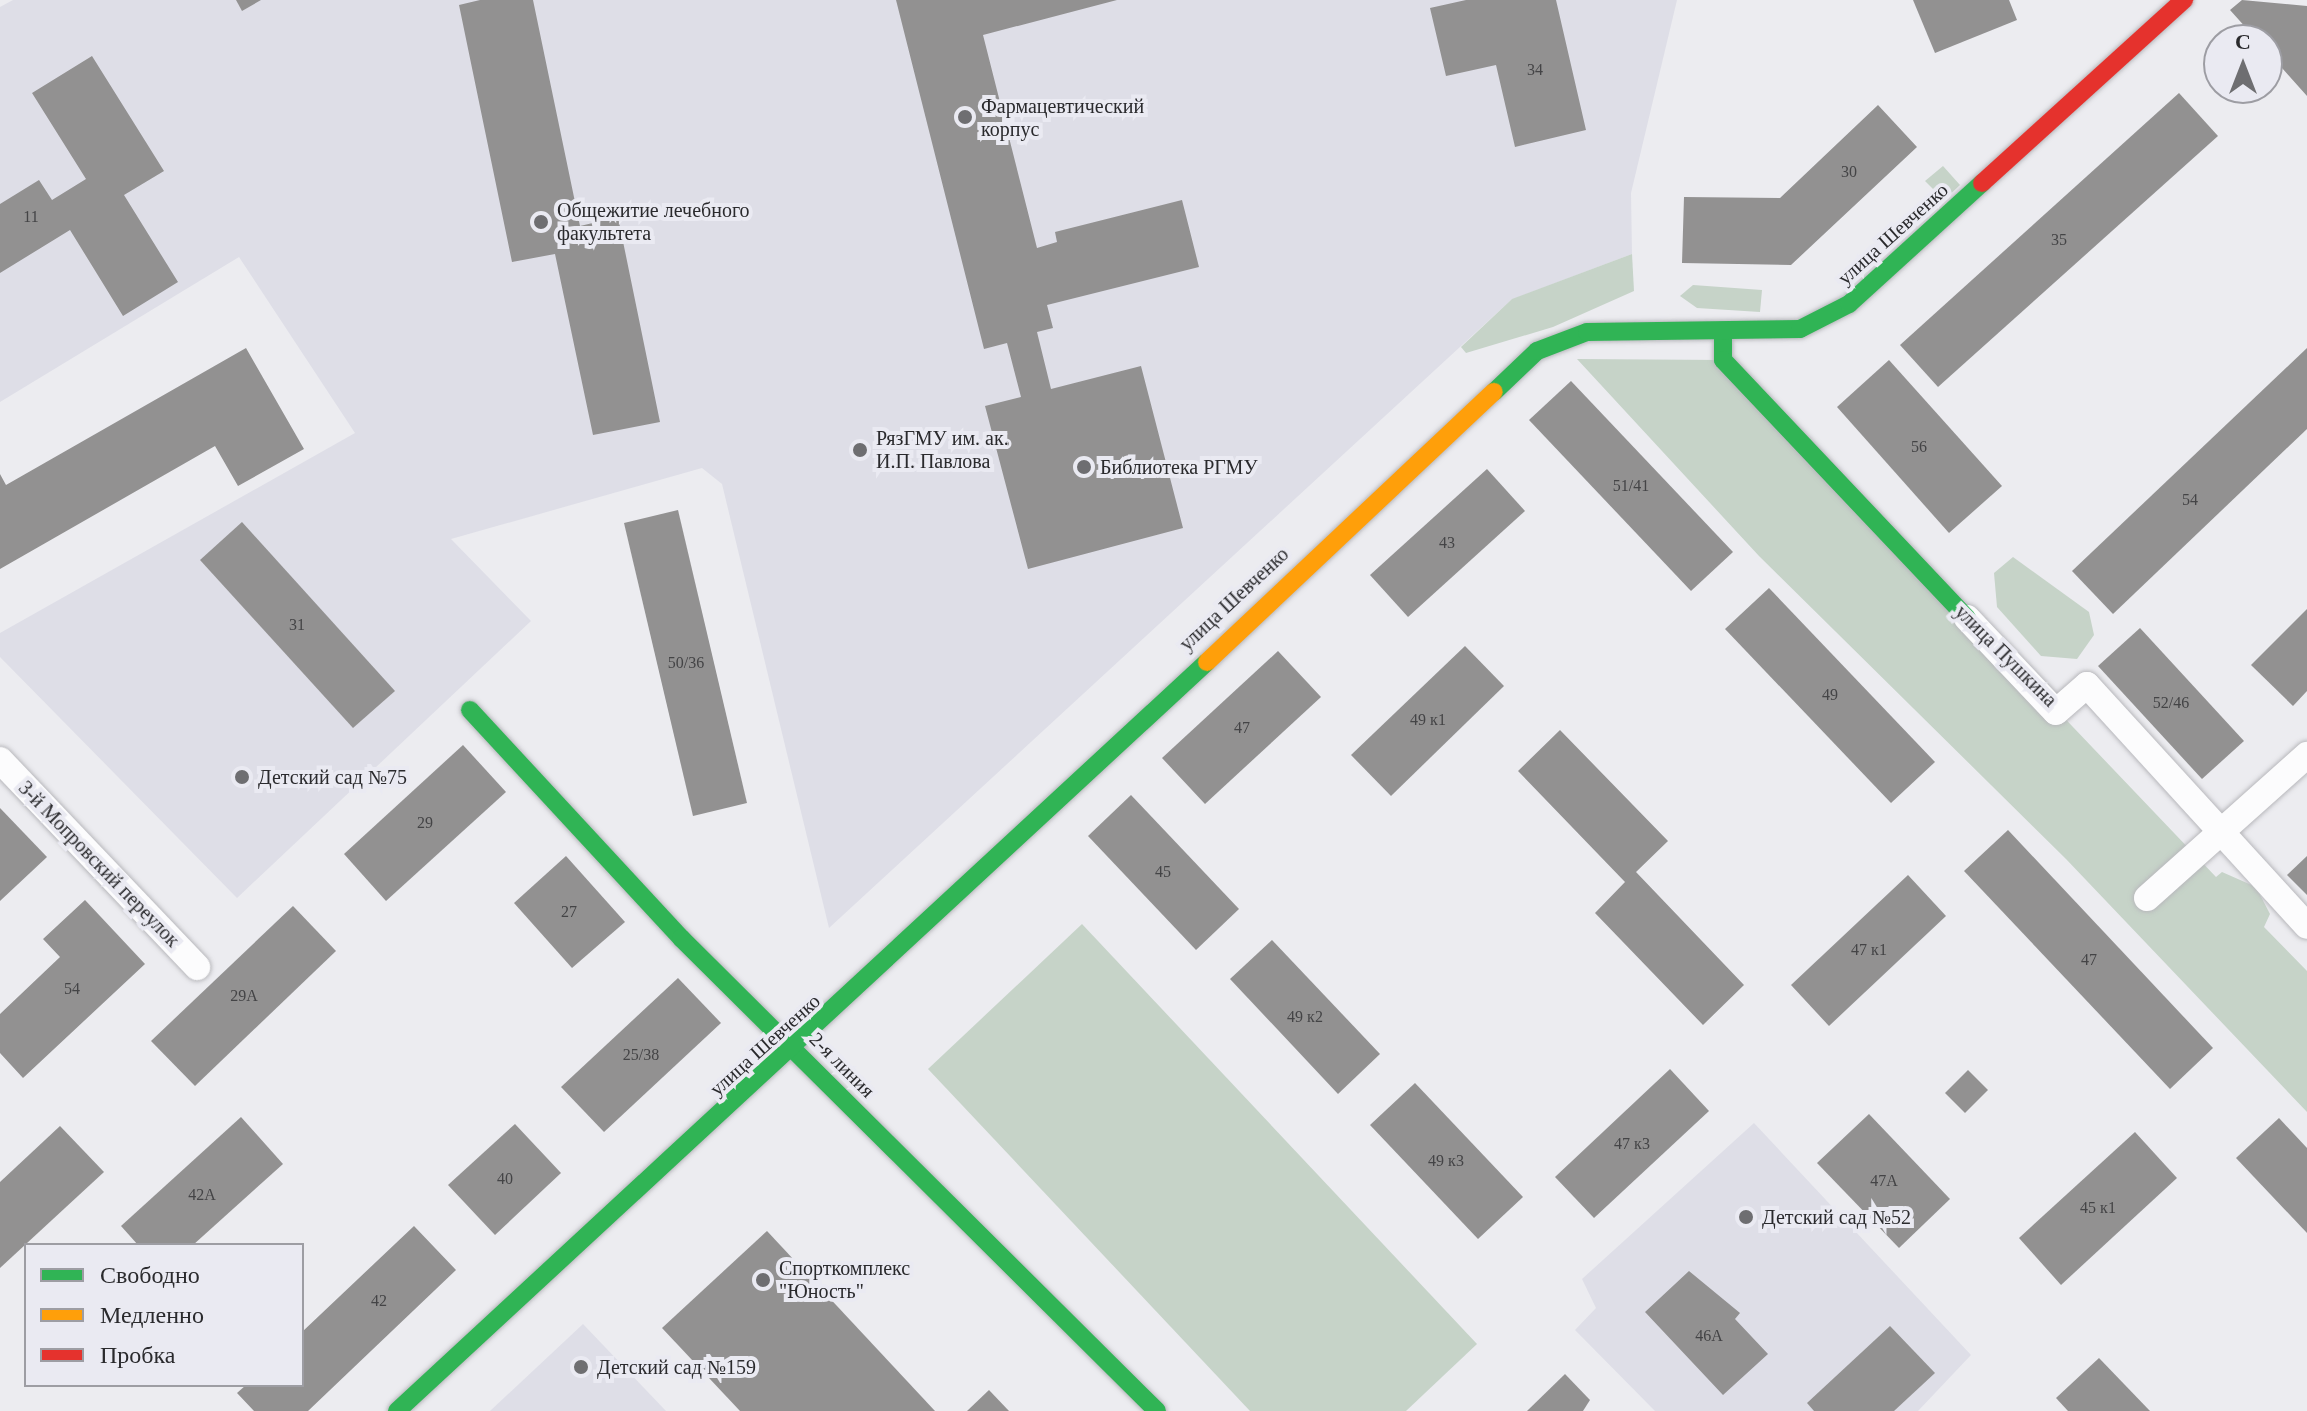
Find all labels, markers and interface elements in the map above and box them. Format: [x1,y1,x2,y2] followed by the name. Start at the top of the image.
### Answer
[2203,24,2283,104] north arrow
[2235,29,2251,54] text: С
[1527,60,1543,80] house number: 34
[981,94,1144,141] place label: Фармацевтический корпус
[956,108,974,126] marker: Фармацевтический корпус
[1841,162,1857,182] house number: 30
[1833,178,1953,290] street label: улица Шевченко
[557,198,750,245] place label: Общежитие лечебного факультета
[23,207,39,227] house number: 11
[532,213,550,231] marker: Общежитие лечебного факультета
[2051,230,2067,250] house number: 35
[876,426,1009,473] place label: РязГМУ им. ак. И.П. Павлова
[1911,437,1927,457] house number: 56
[851,441,869,459] marker: РязГМУ им. ак. И.П. Павлова
[1100,455,1258,479] place label: Библиотека РГМУ
[1075,458,1093,476] marker: Библиотека РГМУ
[1613,476,1649,496] house number: 51/41
[2182,490,2198,510] house number: 54
[1439,533,1455,553] house number: 43
[1174,542,1294,656] street label: улица Шевченко
[1950,600,2062,712] street label: улица Пушкина
[289,615,305,635] house number: 31
[668,653,704,673] house number: 50/36
[1822,685,1838,705] house number: 49
[2153,693,2189,713] house number: 52/46
[1410,710,1446,730] house number: 49 к1
[1234,718,1250,738] house number: 47
[258,765,407,789] place label: Детский сад №75
[233,768,251,786] marker: Детский сад №75
[13,776,185,952] street label: 3-й Мопровский переулок
[417,813,433,833] house number: 29
[1155,862,1171,882] house number: 45
[561,902,577,922] house number: 27
[1851,940,1887,960] house number: 47 к1
[2081,950,2097,970] house number: 47
[64,979,80,999] house number: 54
[230,986,258,1006] house number: 29А
[705,989,825,1101] street label: улица Шевченко
[1287,1007,1323,1027] house number: 49 к2
[804,1027,880,1103] street label: 2-я линия
[623,1045,659,1065] house number: 25/38
[1614,1134,1650,1154] house number: 47 к3
[1428,1151,1464,1171] house number: 49 к3
[497,1169,513,1189] house number: 40
[1870,1171,1898,1191] house number: 47А
[188,1185,216,1205] house number: 42А
[2080,1198,2116,1218] house number: 45 к1
[1762,1205,1911,1229] place label: Детский сад №52
[1737,1208,1755,1226] marker: Детский сад №52
[24,1243,304,1387] legend
[779,1256,910,1303] place label: Спорткомплекс "Юность"
[100,1262,200,1288] text: Свободно
[754,1271,772,1289] marker: Спорткомплекс "Юность"
[371,1291,387,1311] house number: 42
[100,1302,204,1328] text: Медленно
[1695,1326,1723,1346] house number: 46А
[100,1342,176,1368] text: Пробка
[597,1355,756,1379] place label: Детский сад №159
[572,1358,590,1376] marker: Детский сад №159

